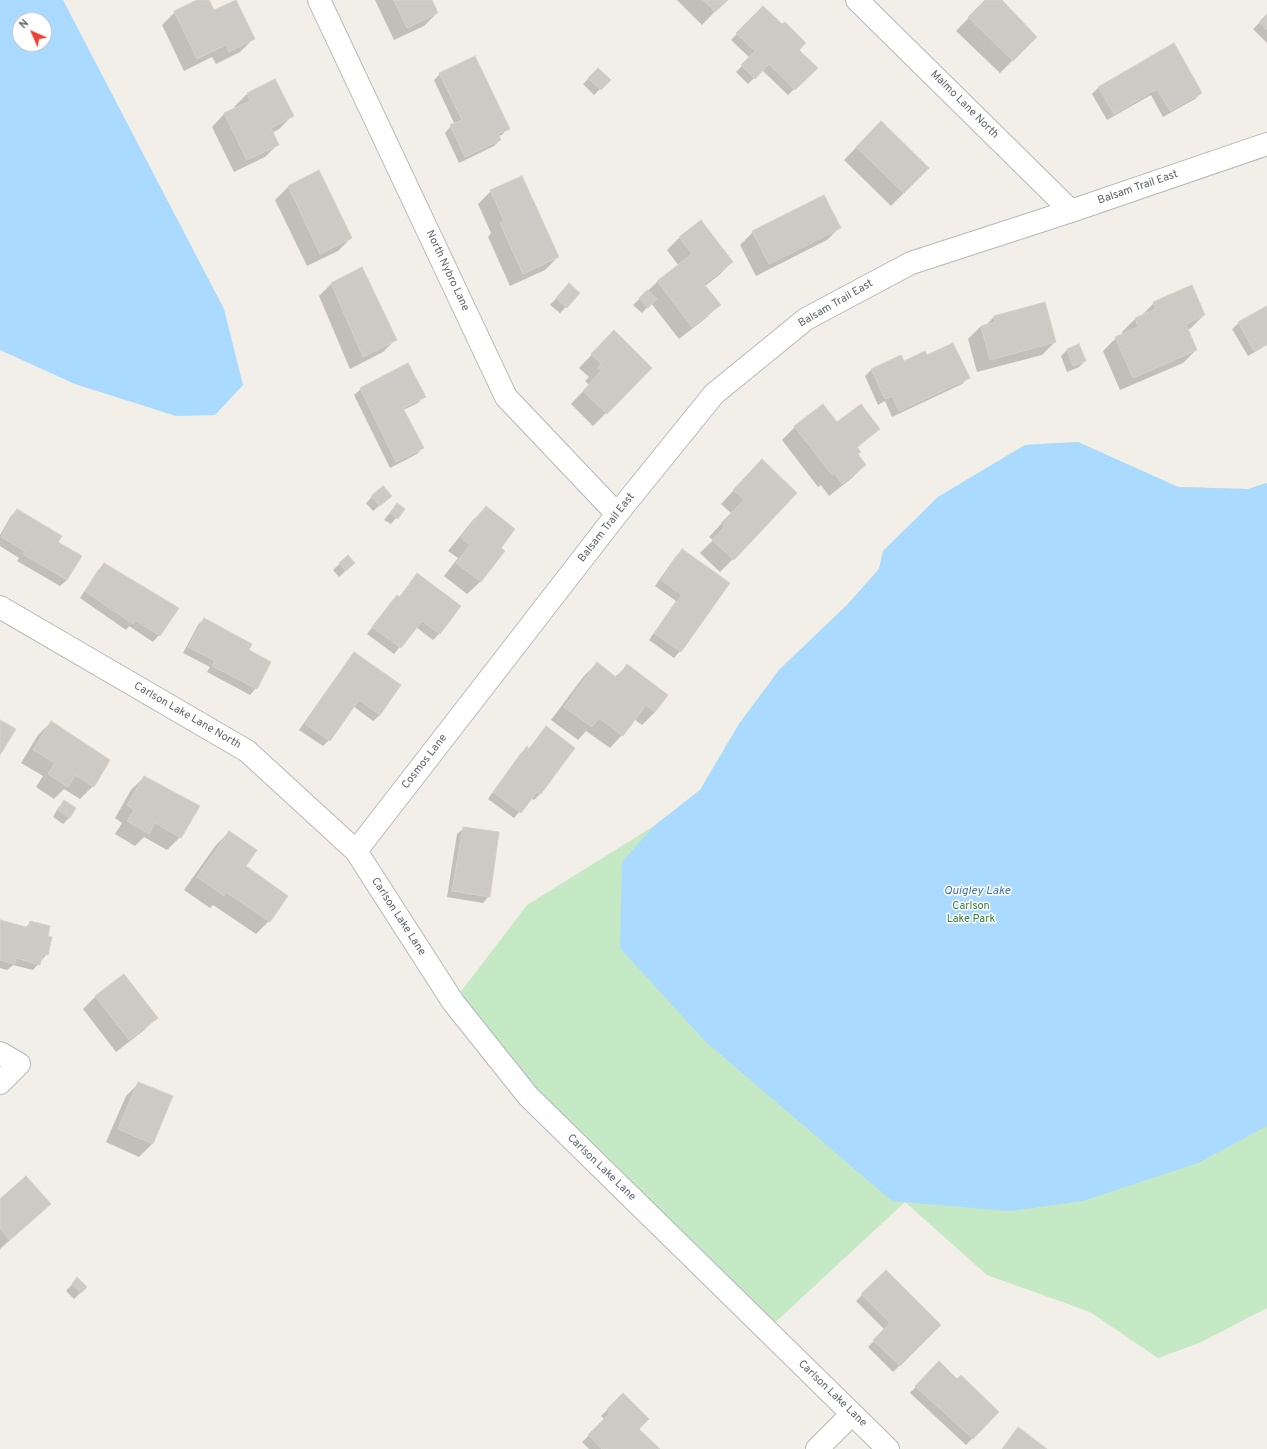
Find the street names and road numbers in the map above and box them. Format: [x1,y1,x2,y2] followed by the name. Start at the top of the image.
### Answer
[927,68,1001,142] street label: Malmo Lane North
[1096,168,1180,208] street label: Balsam Trail East
[422,228,472,314] street label: North Nybro Lane
[796,277,876,331] street label: Balsam Trail East
[576,491,638,565] street label: Balsam Trail East
[131,680,243,752] street label: Carlson Lake Lane North
[399,732,451,792] street label: Cosmos Lane
[368,876,428,958] street label: Carlson Lake Lane
[564,1132,638,1204] street label: Carlson Lake Lane
[795,1358,869,1430] street label: Carlson Lake Lane

